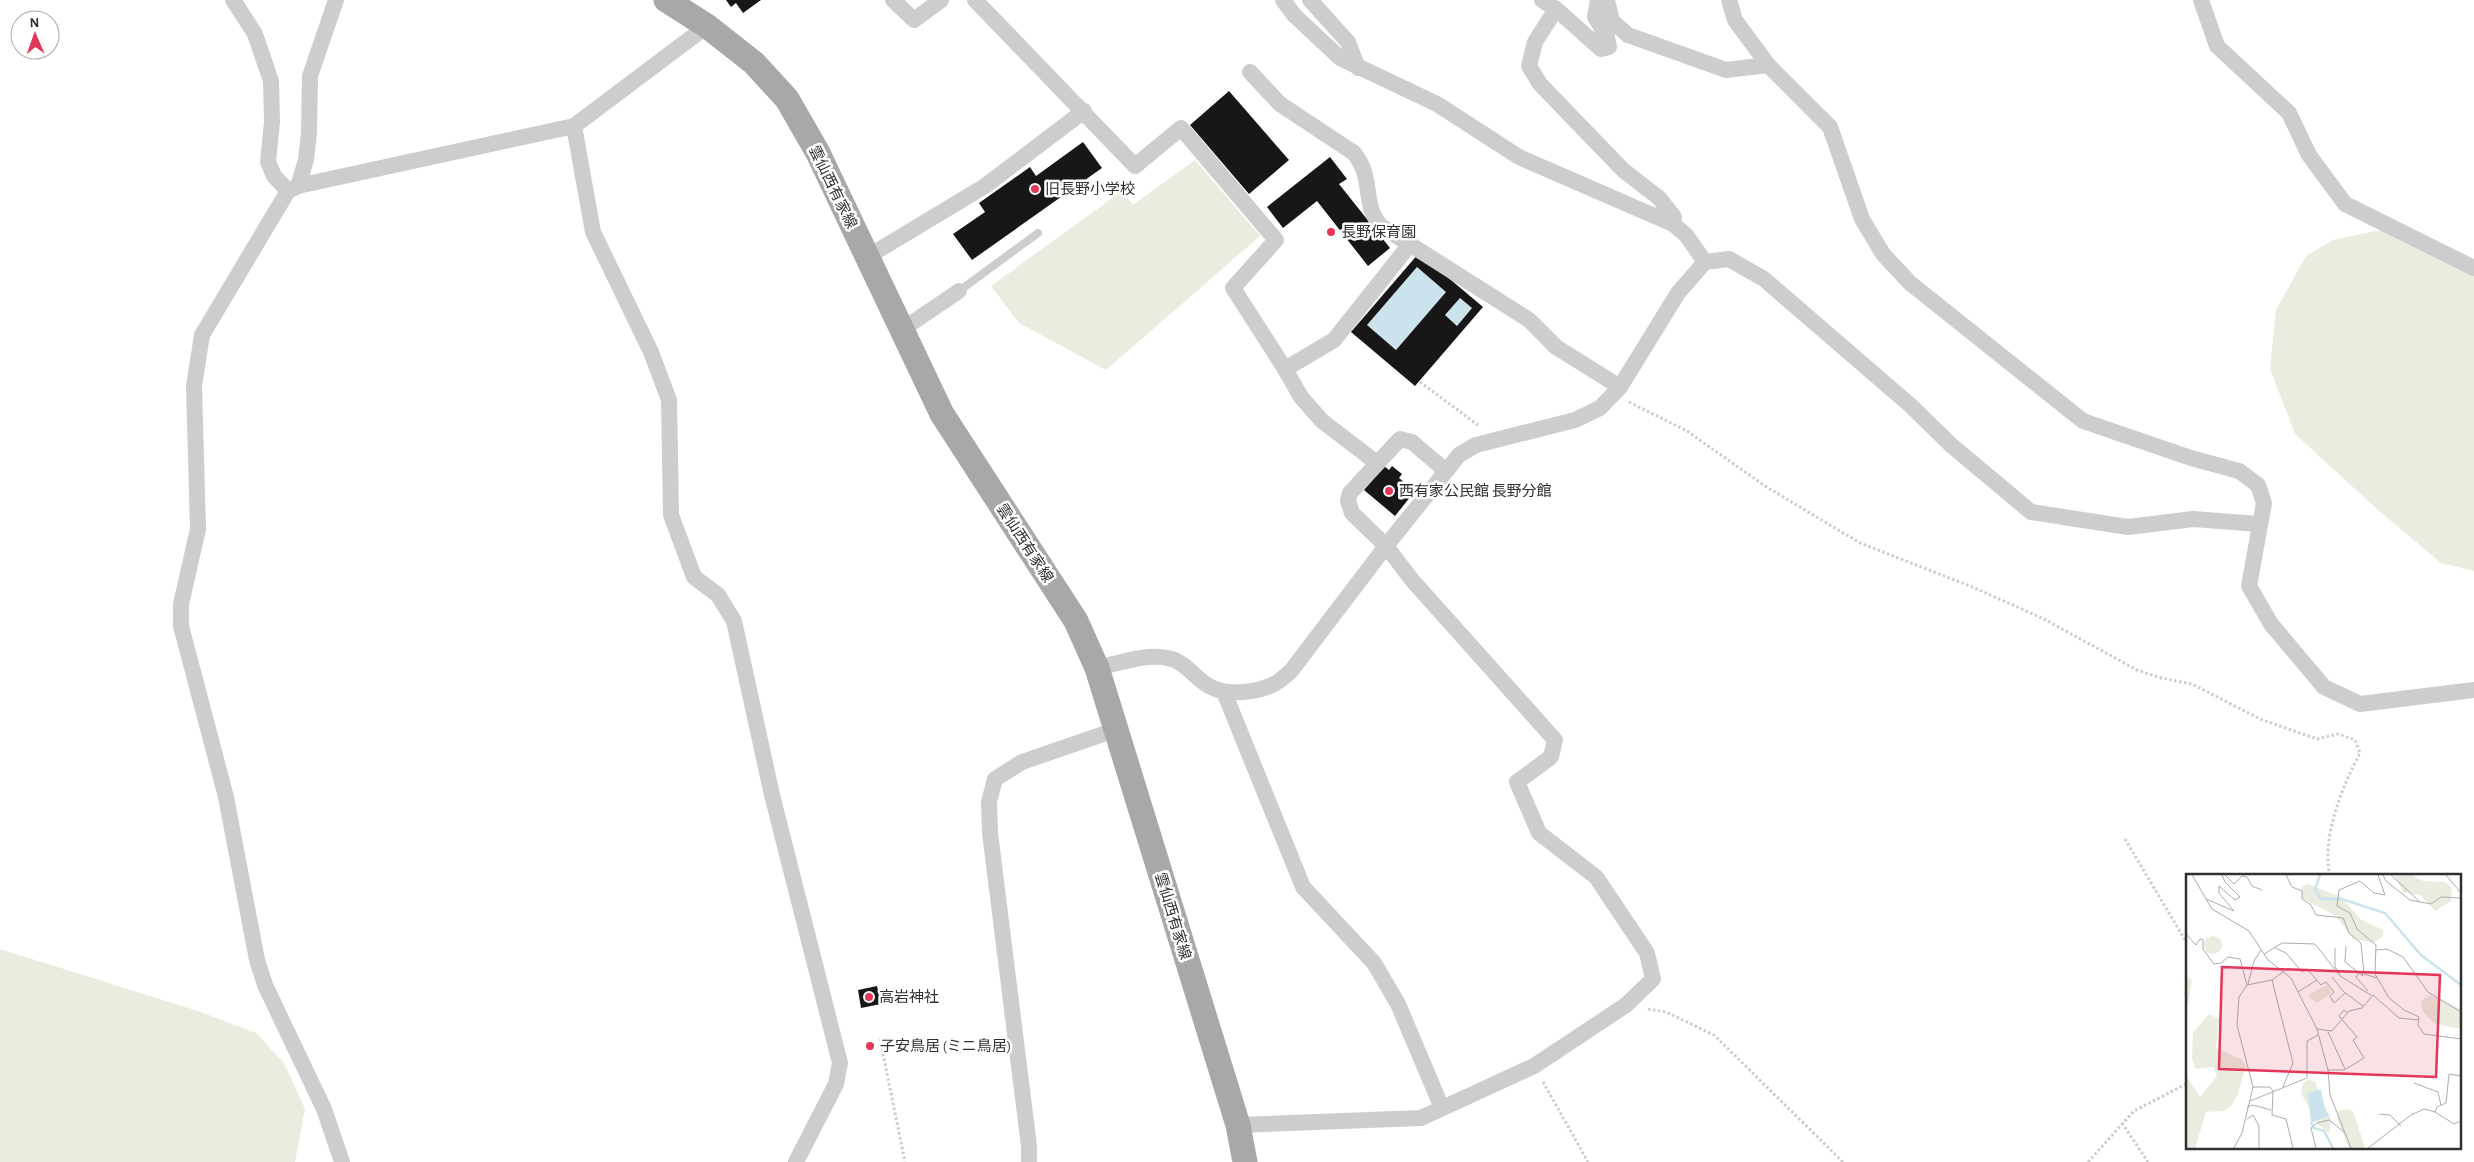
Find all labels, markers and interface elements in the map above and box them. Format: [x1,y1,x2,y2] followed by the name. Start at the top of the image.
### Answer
[10,10,60,60] north arrow
[29,16,40,30] text: N
[806,143,860,231] street label: 雲仙西有家線
[1045,181,1135,197] place label: 旧長野小学校
[1029,183,1041,195] marker: 旧長野小学校
[1341,224,1416,240] place label: 長野保育園
[1325,226,1337,238] marker: 長野保育園
[1399,483,1551,499] place label: 西有家公民館 長野分館
[1383,485,1395,497] marker: 西有家公民館 長野分館
[994,501,1056,585] street label: 雲仙西有家線
[1152,871,1194,961] street label: 雲仙西有家線
[2186,874,2462,1150] inset map
[879,989,939,1005] place label: 高岩神社
[863,991,875,1003] marker: 高岩神社
[880,1038,1011,1054] place label: 子安鳥居 (ミニ鳥居)
[864,1040,876,1052] marker: 子安鳥居 (ミニ鳥居)

